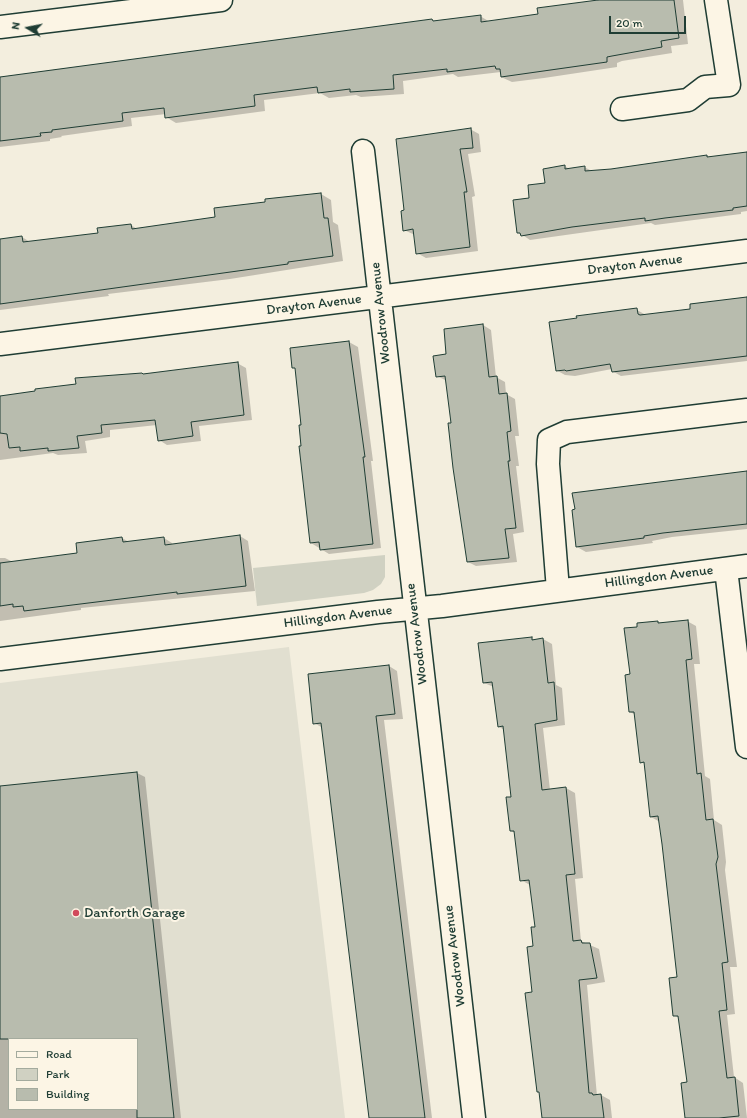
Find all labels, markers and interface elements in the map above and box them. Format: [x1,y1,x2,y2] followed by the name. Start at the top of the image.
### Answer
[8,8,48,48] north arrow
[611,8,688,34] scale bar
[616,16,643,30] text: 20 m
[9,21,23,31] text: N
[586,251,684,279] street label: Drayton Avenue
[367,261,395,365] street label: Woodrow Avenue
[265,291,363,319] street label: Drayton Avenue
[604,562,714,592] street label: Hillingdon Avenue
[402,582,432,686] street label: Woodrow Avenue
[283,602,393,632] street label: Hillingdon Avenue
[440,904,470,1008] street label: Woodrow Avenue
[84,905,185,921] place label: Danforth Garage
[71,908,81,918] marker: Danforth Garage
[8,1038,138,1110] legend
[46,1047,72,1061] text: Road
[46,1067,70,1081] text: Park
[46,1087,89,1101] text: Building

